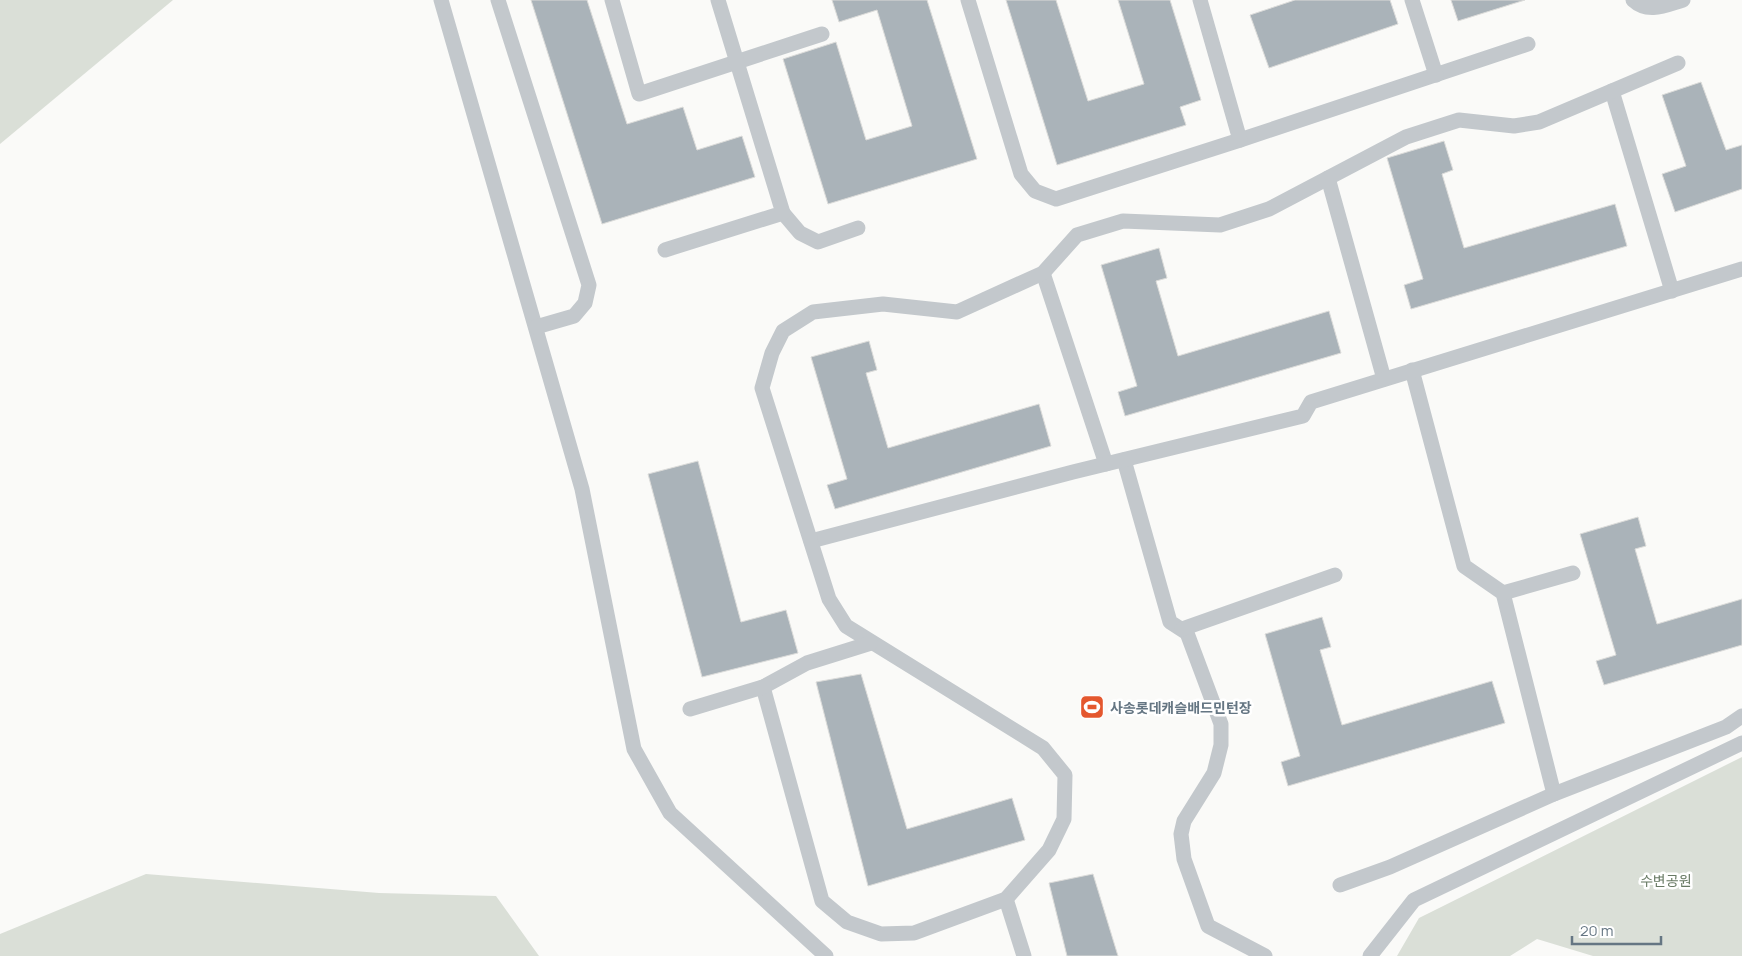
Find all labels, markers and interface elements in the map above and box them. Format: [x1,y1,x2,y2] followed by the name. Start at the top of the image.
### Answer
[1079,694,1105,720] sports icon: 사송롯데캐슬배드민턴장
[1110,698,1252,717] place label: 사송롯데캐슬배드민턴장
[1640,871,1692,890] park label: 수변공원
[1572,914,1661,946] scale bar
[1580,920,1613,941] text: 20 m

